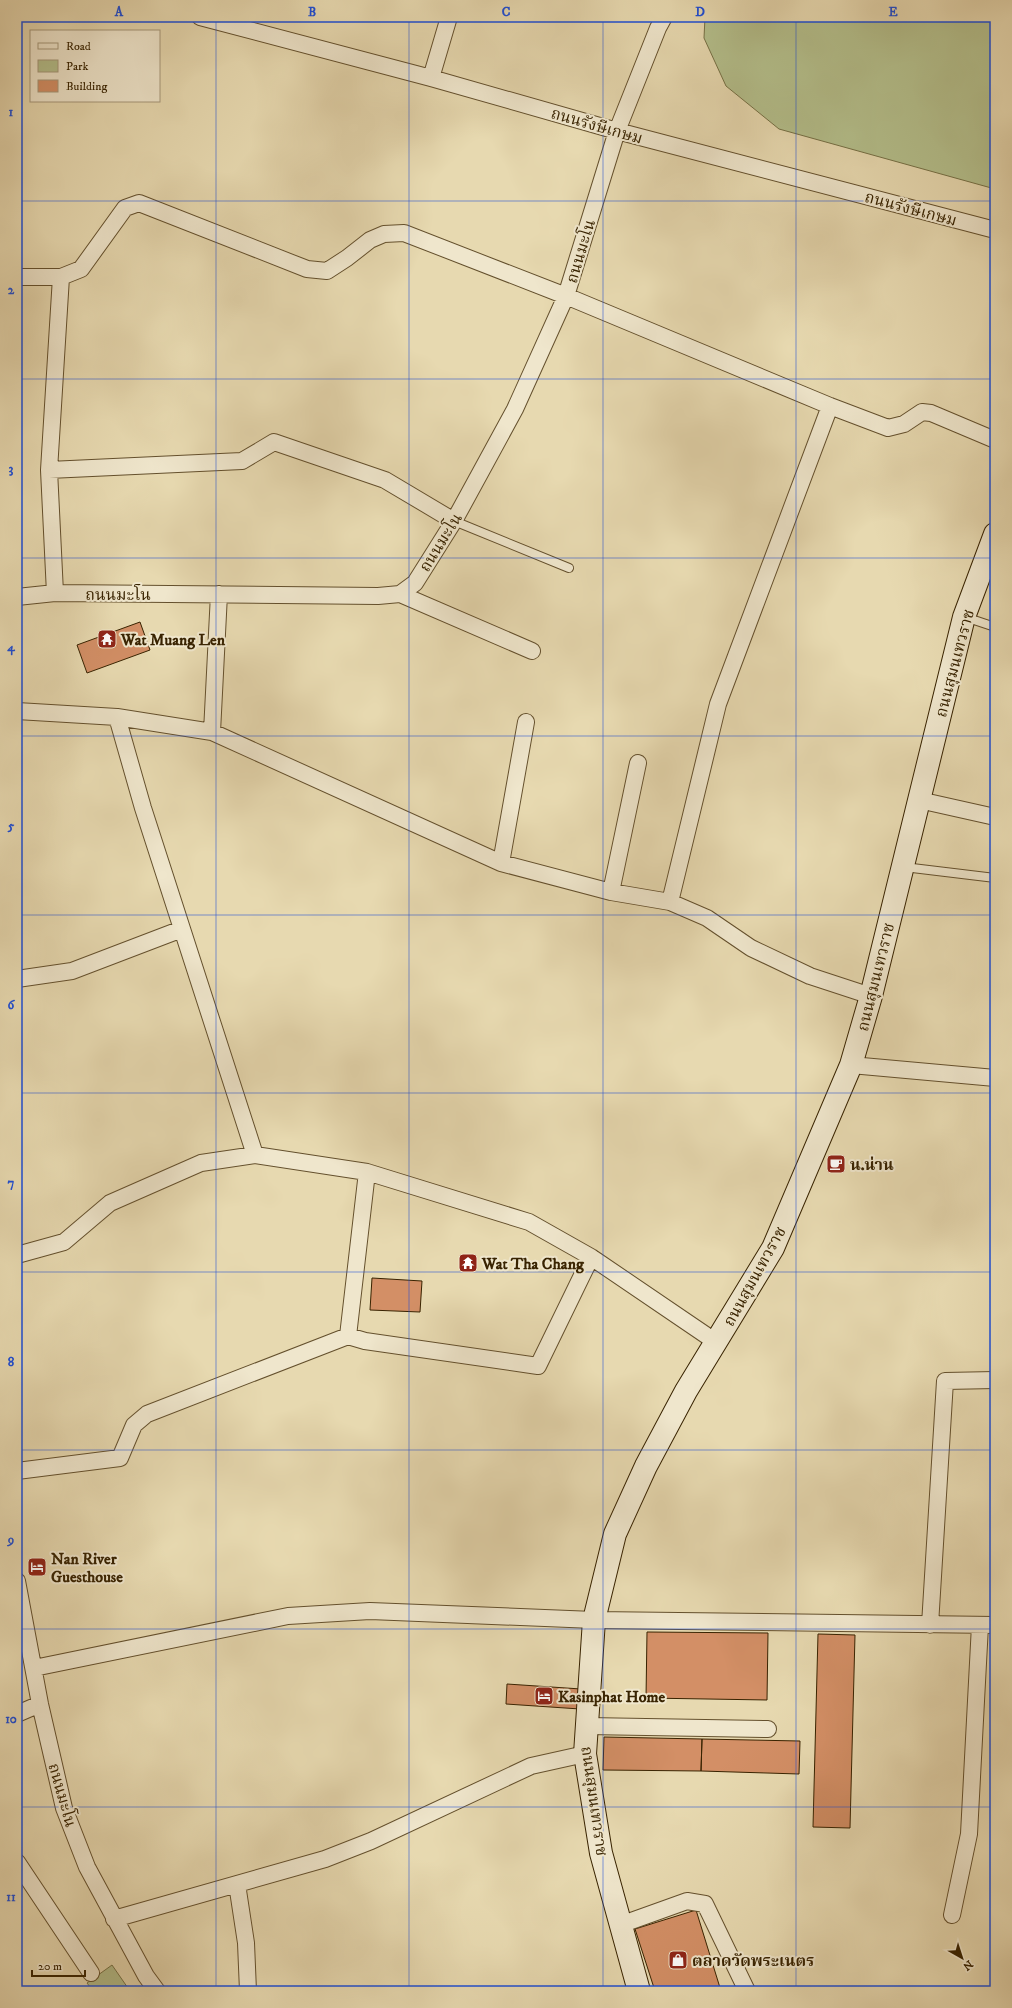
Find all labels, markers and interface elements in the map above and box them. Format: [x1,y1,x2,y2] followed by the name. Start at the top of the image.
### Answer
[114,4,124,20] text: A
[308,4,316,20] text: B
[502,4,511,20] text: C
[695,4,705,20] text: D
[888,4,898,20] text: E
[30,30,160,102] legend
[66,39,91,54] text: Road
[66,59,88,74] text: Park
[66,79,107,94] text: Building
[548,103,645,149] street label: ถนนรังษีเกษม
[9,104,14,120] text: 1
[862,187,959,231] street label: ถนนรังษีเกษม
[561,217,600,286] street label: ถนนมะโน
[8,282,15,298] text: 2
[9,461,14,477] text: 3
[414,509,467,576] street label: ถนนมะโน
[85,584,151,605] street label: ถนนมะโน
[931,607,980,720] street label: ถนนสุมนเทวราช
[96,628,118,650] temple icon: Wat Muang Len
[120,630,226,650] place label: Wat Muang Len
[6,639,15,656] text: 4
[7,818,15,834] text: 5
[853,921,900,1034] street label: ถนนสุมนเทวราช
[8,997,16,1013] text: 6
[825,1153,847,1175] cafe icon: น.น่าน
[850,1155,894,1175] place label: น.น่าน
[8,1175,15,1191] text: 7
[719,1223,791,1330] street label: ถนนสุมนเทวราช
[457,1252,479,1274] temple icon: Wat Tha Chang
[481,1254,585,1274] place label: Wat Tha Chang
[8,1354,15,1370] text: 8
[7,1532,14,1548] text: 9
[51,1549,123,1587] place label: Nan River Guesthouse
[26,1556,48,1578] hotel icon: Nan River Guesthouse
[533,1685,555,1707] hotel icon: Kasinphat Home
[558,1687,666,1707] place label: Kasinphat Home
[5,1711,17,1727] text: 10
[575,1745,612,1858] street label: ถนนสุมนเทวราช
[43,1761,82,1830] street label: ถนนมะโน
[6,1889,16,1905] text: 11
[942,1938,982,1978] north arrow
[667,1949,689,1971] shop icon: ตลาดวัดพระเนตร
[692,1951,814,1971] place label: ตลาดวัดพระเนตร
[32,1952,85,1978] scale bar
[960,1957,976,1973] text: N
[38,1959,62,1974] text: 20 m

